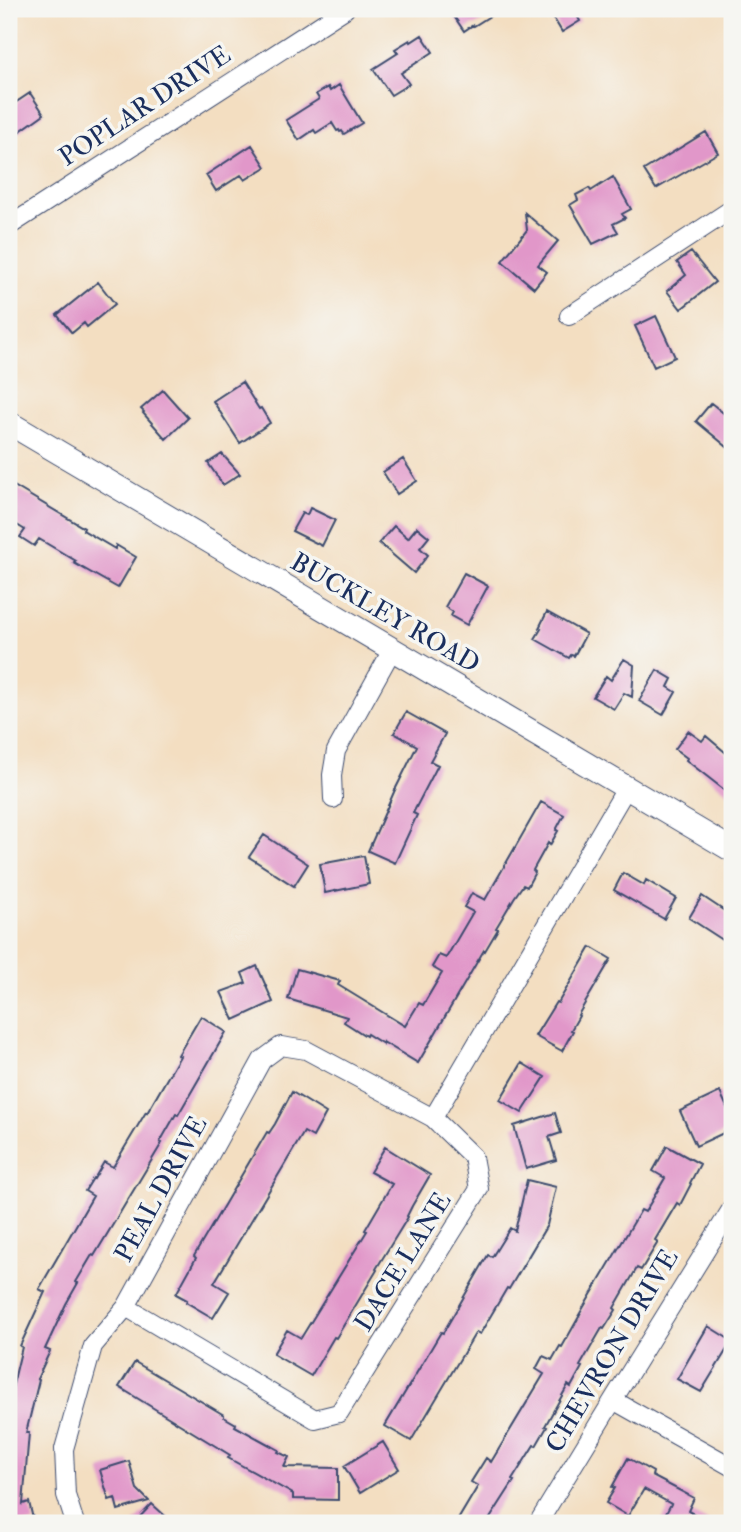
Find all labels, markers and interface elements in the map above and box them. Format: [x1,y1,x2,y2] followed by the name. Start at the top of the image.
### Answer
[53,39,237,173] street label: POPLAR DRIVE
[285,546,485,680] street label: BUCKLEY ROAD
[108,1110,214,1268] street label: PEAL DRIVE
[348,1186,458,1338] street label: DACE LANE
[539,1243,685,1459] street label: CHEVRON DRIVE

